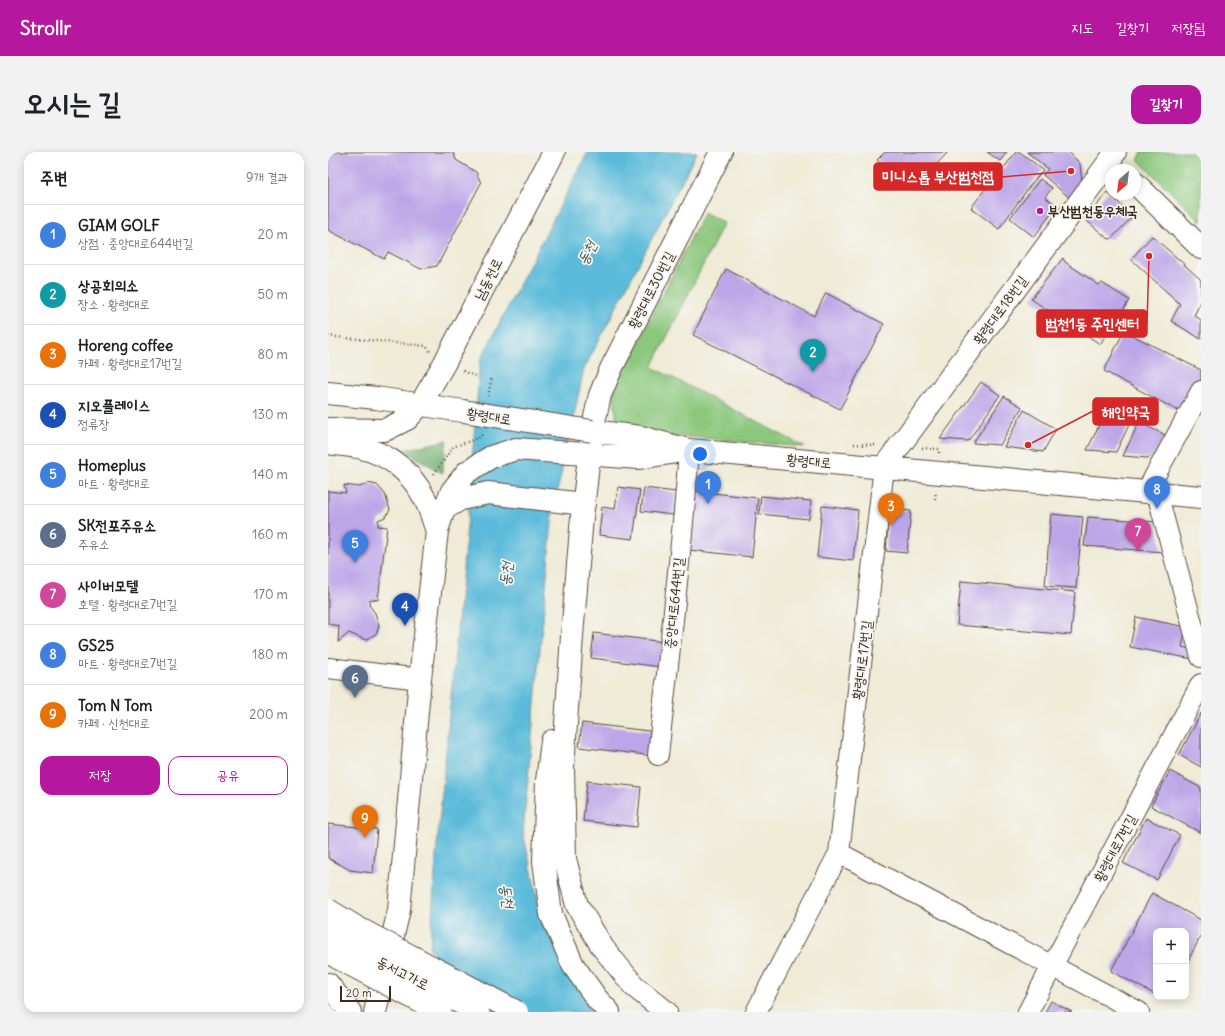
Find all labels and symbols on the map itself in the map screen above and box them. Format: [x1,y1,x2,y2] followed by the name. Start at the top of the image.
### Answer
[874,163,1002,190] callout: 미니스톱 부산범천점
[1105,164,1141,200] north arrow
[882,167,994,186] text: 미니스톱 부산범천점
[1048,202,1138,220] place label: 부산범천동우체국
[1035,206,1045,216] marker: 부산범천동우체국
[573,236,601,268] water label: 동천
[624,248,679,332] street label: 황령대로30번길
[470,255,506,303] street label: 남동천로
[969,271,1032,348] street label: 황령대로18번길
[1037,310,1147,337] callout: 범천1동 주민센터
[1045,314,1139,333] text: 범천1동 주민센터
[800,339,826,372] pin: 2
[1093,398,1158,425] callout: 해인약국
[1102,402,1150,421] text: 해인약국
[465,404,513,428] street label: 황령대로
[690,444,710,464] your location
[786,450,832,472] street label: 황령대로
[695,471,721,504] pin: 1
[1144,476,1170,509] pin: 8
[878,493,904,526] pin: 3
[1125,518,1151,551] pin: 7
[342,530,368,563] pin: 5
[660,556,688,650] street label: 중앙대로644번길
[495,559,517,587] water label: 동천
[392,593,418,626] pin: 4
[848,618,876,701] street label: 황령대로17번길
[342,665,368,698] pin: 6
[352,805,378,838] pin: 9
[1090,810,1141,885] street label: 황령대로7번길
[496,883,519,911] water label: 동천
[374,952,432,994] street label: 동서고가로
[340,984,391,1003] scale bar

